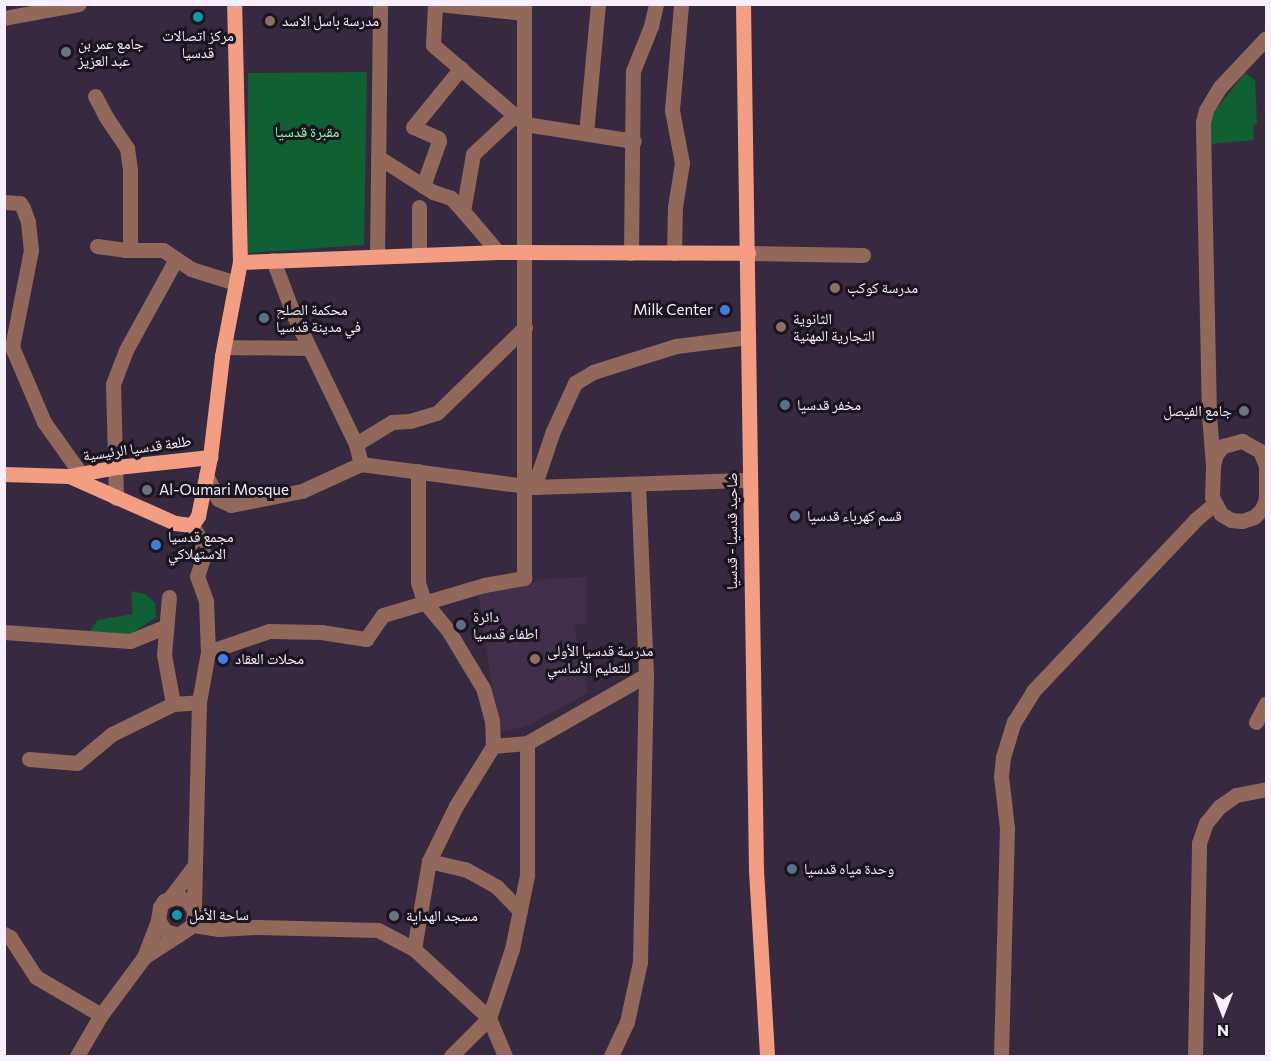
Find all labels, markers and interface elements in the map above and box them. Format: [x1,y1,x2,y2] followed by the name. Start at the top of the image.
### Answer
[191,10,205,24] marker: مركز اتصالات قدسيا
[282,12,379,30] place label: مدرسة باسل الاسد
[263,14,277,28] marker: مدرسة باسل الاسد
[162,26,234,61] place label: مركز اتصالات قدسيا
[78,34,144,69] place label: جامع عمر بن عبد العزيز
[59,45,73,59] marker: جامع عمر بن عبد العزيز
[275,123,339,141] park label: مقبرة قدسيا
[847,279,918,297] place label: مدرسة كوكب
[828,281,842,295] marker: مدرسة كوكب
[276,300,361,335] place label: محكمة الصلح في مدينة قدسيا
[633,301,713,319] place label: Milk Center
[718,303,732,317] marker: Milk Center
[793,309,875,344] place label: الثانوية التجارية المهنية
[257,311,271,325] marker: محكمة الصلح في مدينة قدسيا
[774,320,788,334] marker: الثانوية التجارية المهنية
[797,396,861,414] place label: مخفر قدسيا
[778,398,792,412] marker: مخفر قدسيا
[1163,402,1232,420] place label: جامع الفيصل
[1237,404,1251,418] marker: جامع الفيصل
[82,431,192,465] street label: طلعة قدسيا الرئيسية
[723,472,741,590] street label: ضاحيد قدسيا - قدسيا
[159,481,289,499] place label: Al-Oumari Mosque
[140,483,154,497] marker: Al-Oumari Mosque
[807,507,902,525] place label: قسم كهرباء قدسيا
[788,509,802,523] marker: قسم كهرباء قدسيا
[168,527,234,562] place label: مجمع قدسيا الاستهلاكي
[149,538,163,552] marker: مجمع قدسيا الاستهلاكي
[473,607,538,642] place label: دائرة اطفاء قدسيا
[454,618,468,632] marker: دائرة اطفاء قدسيا
[547,641,653,676] place label: مدرسة قدسيا الأولى للتعليم الأساسي
[235,650,304,668] place label: محلات العقاد
[216,652,230,666] marker: محلات العقاد
[528,652,542,666] marker: مدرسة قدسيا الأولى للتعليم الأساسي
[804,860,894,878] place label: وحدة مياه قدسيا
[785,862,799,876] marker: وحدة مياه قدسيا
[189,906,249,924] place label: ساحة الأمل
[406,907,478,925] place label: مسجد الهداية
[170,908,184,922] marker: ساحة الأمل
[387,909,401,923] marker: مسجد الهداية
[1193,983,1253,1043] north arrow
[1217,1022,1229,1041] text: N

